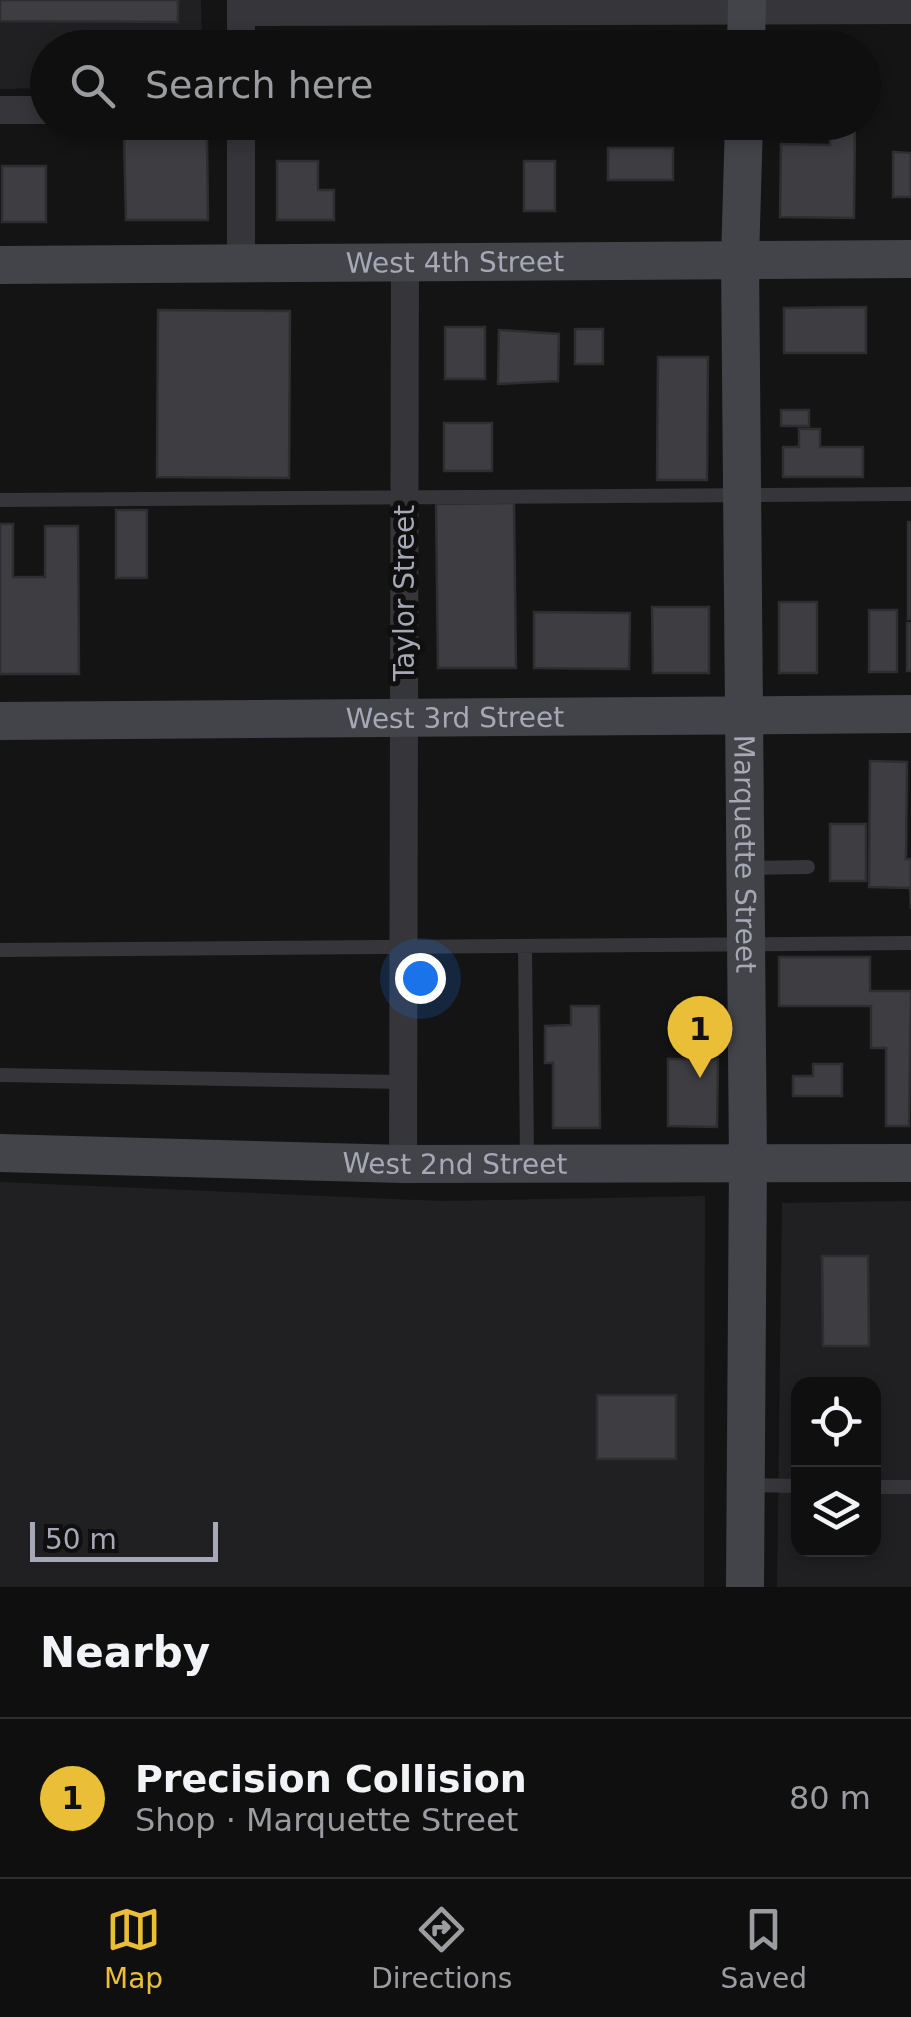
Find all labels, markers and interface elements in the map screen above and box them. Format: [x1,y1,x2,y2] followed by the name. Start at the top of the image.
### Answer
[30,30,881,140] search box
[65,58,120,113] icon: search
[145,63,373,107] text: Search here
[346,245,564,279] street label: West 4th Street
[388,505,421,682] street label: Taylor Street
[346,700,564,735] street label: West 3rd Street
[728,735,763,973] street label: Marquette Street
[395,953,446,1004] your location
[668,996,732,1078] pin: 1
[342,1146,567,1181] street label: West 2nd Street
[791,1377,881,1557] map controls
[791,1377,881,1467] button: locate
[791,1467,881,1557] button: layers
[30,1517,218,1562] scale bar
[45,1523,117,1556] text: 50 m
[40,1628,210,1677] text: Nearby
[135,1757,527,1801] text: Precision Collision
[61,1779,84,1817] text: 1
[789,1779,871,1817] text: 80 m
[135,1801,518,1839] text: Shop · Marquette Street
[104,1902,163,1995] tab: Map
[371,1902,512,1995] tab: Directions
[720,1902,807,1995] tab: Saved

